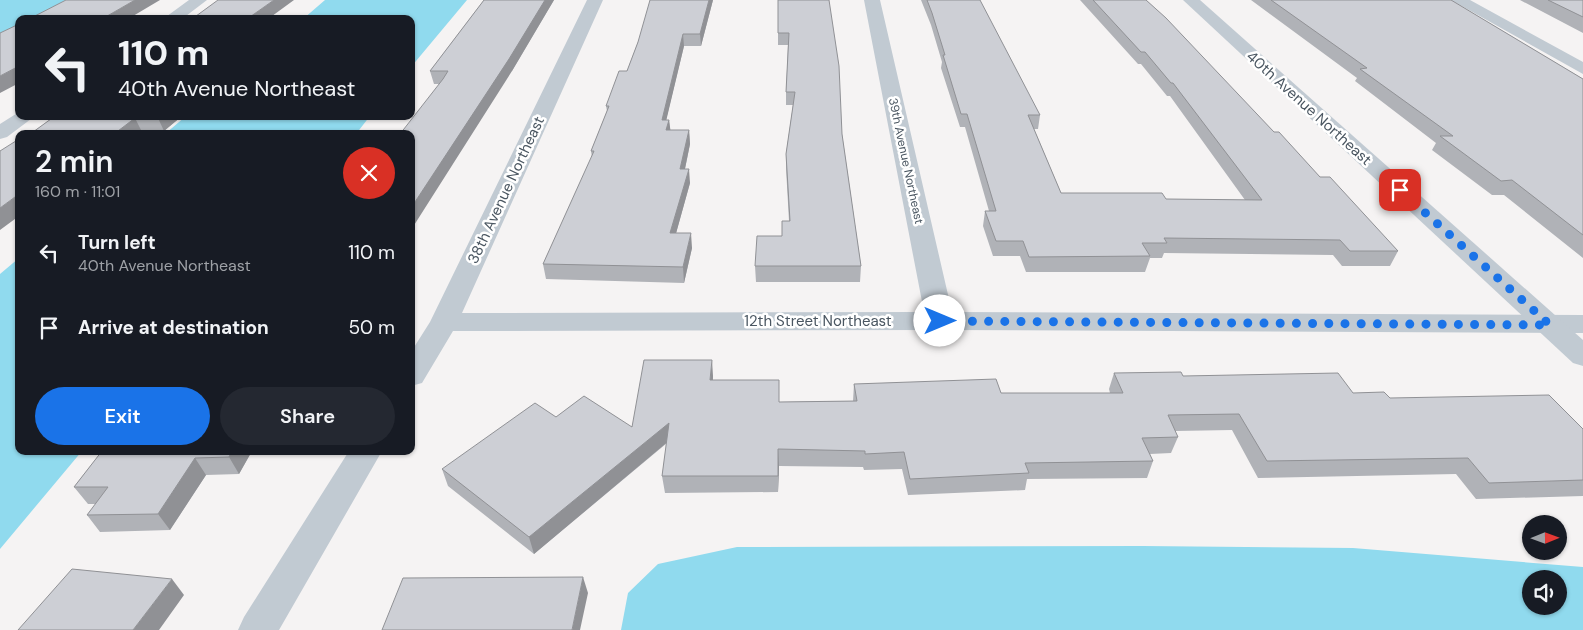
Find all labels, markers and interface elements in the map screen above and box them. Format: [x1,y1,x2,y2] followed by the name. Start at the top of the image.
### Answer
[118,30,209,76] text: 110 m
[35,35,100,100] icon: left
[1242,46,1376,170] street label: 40th Avenue Northeast
[118,74,355,103] text: 40th Avenue Northeast
[885,97,927,226] street label: 39th Avenue Northeast
[463,113,549,267] street label: 38th Avenue Northeast
[35,142,113,181] text: 2 min
[343,147,395,199] button: close
[1379,169,1421,211] pin
[1386,176,1414,204] icon: arrive
[35,181,120,202] text: 160 m · 11:01
[78,230,156,255] text: Turn left
[35,239,63,267] icon: left
[348,240,395,265] text: 110 m
[78,255,251,276] text: 40th Avenue Northeast
[913,294,965,346] position arrow
[744,311,892,331] street label: 12th Street Northeast
[35,314,63,342] icon: arrive
[78,315,269,340] text: Arrive at destination
[348,315,395,340] text: 50 m
[35,387,210,445] button: Exit
[220,387,395,445] button: Share
[1522,515,1568,560] north arrow
[1522,515,1567,615] map controls
[1522,570,1567,615] button: sound

